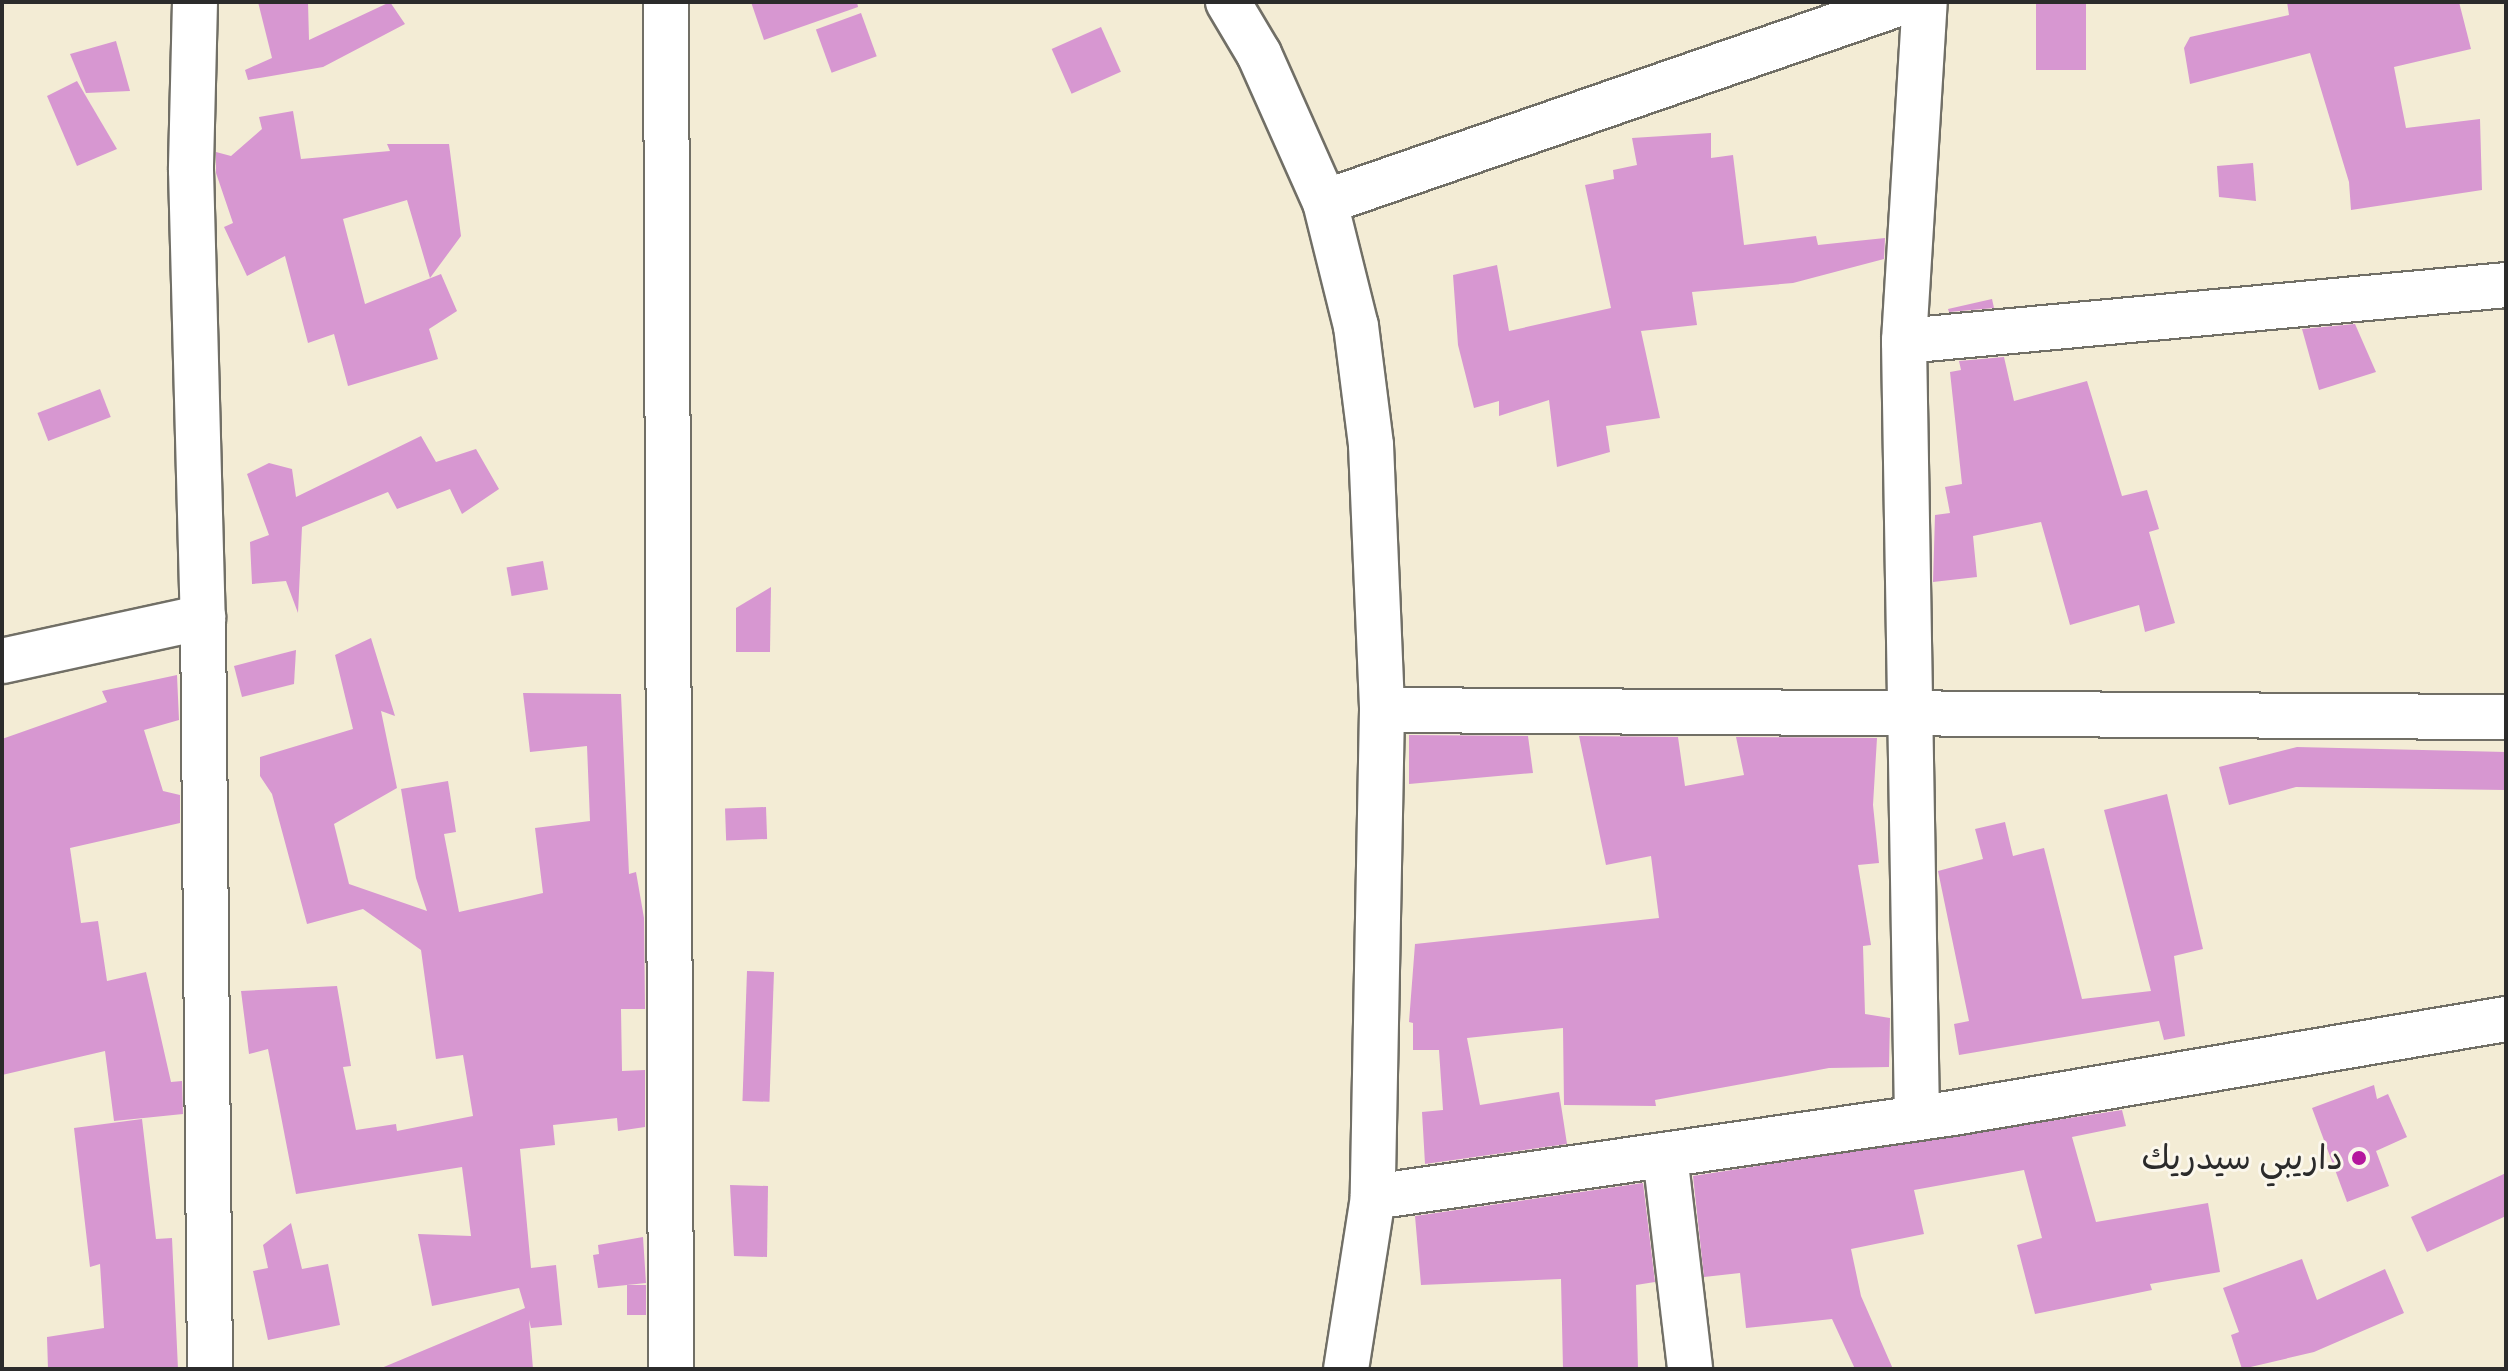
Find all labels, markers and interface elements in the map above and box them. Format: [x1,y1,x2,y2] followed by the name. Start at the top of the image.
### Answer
[2142,1138,2343,1178] place label: داريبي سيدريك
[2350,1149,2368,1167] marker: داريبي سيدريك

